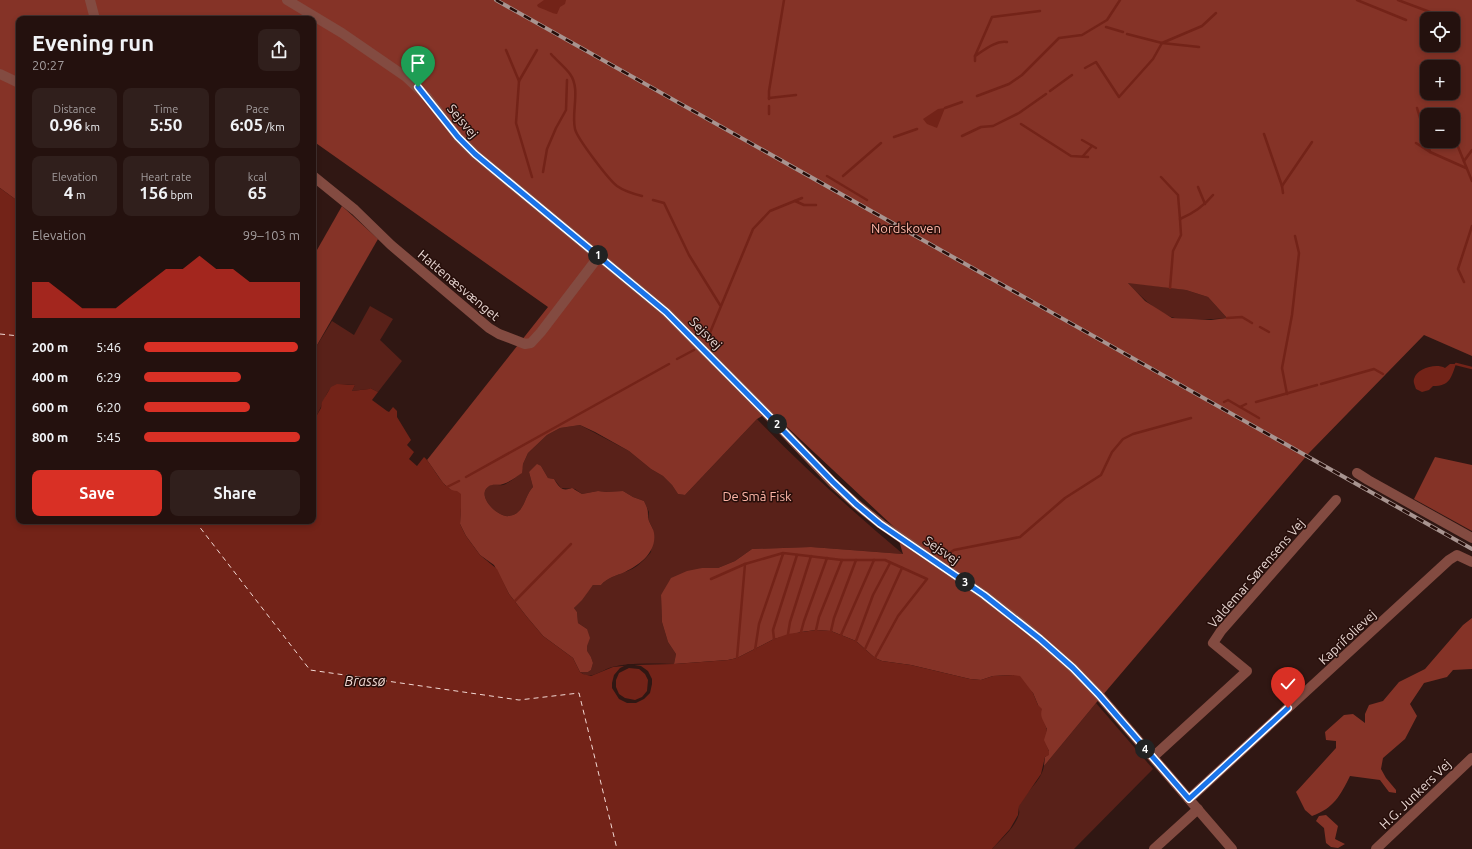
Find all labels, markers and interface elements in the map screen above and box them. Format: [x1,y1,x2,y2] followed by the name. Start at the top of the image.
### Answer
[1420,12,1460,148] map controls
[1420,12,1460,52] button: locate
[258,29,300,71] button: share
[32,30,154,55] text: Evening run
[401,46,435,87] pin
[407,52,429,74] icon: arrive
[32,58,65,72] text: 20:27
[1420,60,1460,100] button: +
[445,101,481,141] street label: Sejsvej
[53,103,96,115] text: Distance
[154,103,178,115] text: Time
[246,103,269,115] text: Pace
[1420,108,1460,148] button: −
[49,115,82,134] text: 0.96
[150,115,182,134] text: 5:50
[230,115,263,134] text: 6:05
[82,121,100,133] text: km
[263,121,285,133] text: /km
[52,171,98,183] text: Elevation
[141,171,191,183] text: Heart rate
[248,171,267,183] text: kcal
[64,183,73,202] text: 4
[139,183,168,202] text: 156
[248,183,267,202] text: 65
[73,189,85,201] text: m
[168,189,193,201] text: bpm
[871,221,941,235] park label: Nordskoven
[32,228,86,242] text: Elevation
[243,228,300,242] text: 99–103 m
[588,245,608,265] pin: 1
[415,247,503,323] street label: Hattenæsvænget
[595,249,601,261] text: 1
[687,314,725,352] street label: Sejsvej
[32,340,68,354] text: 200 m
[96,340,121,354] text: 5:46
[32,370,68,384] text: 400 m
[96,370,121,384] text: 6:29
[32,400,68,414] text: 600 m
[96,400,121,414] text: 6:20
[767,414,787,434] pin: 2
[774,418,780,430] text: 2
[32,430,68,444] text: 800 m
[96,430,121,444] text: 5:45
[32,470,162,516] button: Save
[170,470,300,516] button: Share
[722,489,792,503] park label: De Små Fisk
[1205,516,1307,630] street label: Valdemar Sørensens Vej
[922,533,962,567] street label: Sejsvej
[955,572,975,592] pin: 3
[962,576,968,588] text: 3
[1315,607,1379,667] street label: Kaprifolievej
[1271,667,1305,708] pin
[345,673,386,689] water label: Brassø
[1277,673,1299,695] icon: check
[1135,739,1155,759] pin: 4
[1142,743,1148,755] text: 4
[1377,757,1453,831] street label: H.G. Junkers Vej

